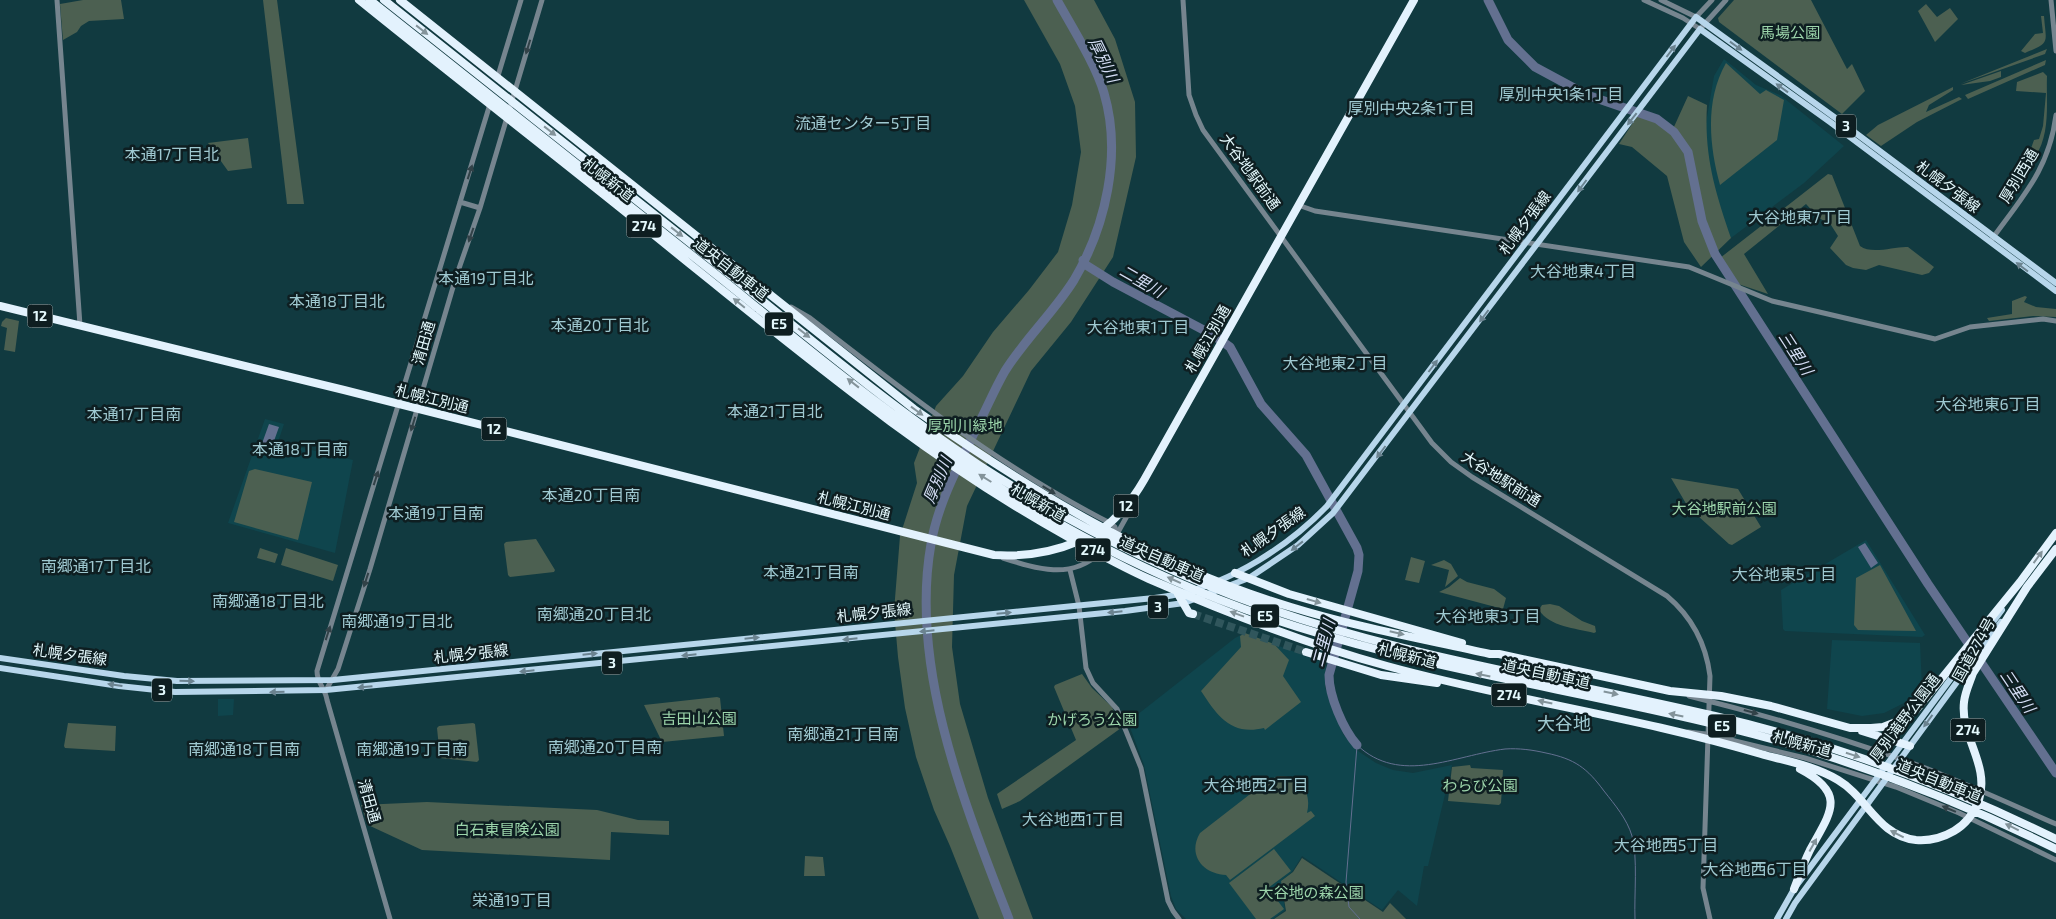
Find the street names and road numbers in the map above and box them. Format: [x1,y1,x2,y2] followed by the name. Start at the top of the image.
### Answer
[1836,114,1856,138] road number: 3
[1217,130,1285,213] street label: 大谷地駅前通
[1995,145,2041,206] street label: 厚別西通
[579,154,638,205] street label: 札幌新道
[1913,156,1984,216] street label: 札幌夕張線
[1494,187,1554,258] street label: 札幌夕張線
[626,215,662,238] road number: 274
[691,233,773,303] street label: 道央自動車道
[1181,302,1234,375] street label: 札幌江別通
[28,304,52,328] road number: 12
[765,312,793,336] road number: E5
[408,319,438,367] street label: 清田通
[394,380,471,416] street label: 札幌江別通
[482,418,506,440] road number: 12
[1459,447,1544,510] street label: 大谷地駅前通
[1008,479,1069,525] street label: 札幌新道
[816,487,893,523] street label: 札幌江別通
[1114,494,1138,518] road number: 12
[1237,502,1308,560] street label: 札幌夕張線
[1118,532,1207,585] street label: 道央自動車道
[1076,538,1110,562] road number: 274
[1148,596,1168,618] road number: 3
[836,599,912,625] street label: 札幌夕張線
[1251,604,1279,628] road number: E5
[1948,614,1998,685] street label: 国道274号
[1376,639,1439,671] street label: 札幌新道
[32,640,109,668] street label: 札幌夕張線
[433,640,509,666] street label: 札幌夕張線
[602,651,622,674] road number: 3
[1500,655,1592,691] street label: 道央自動車道
[1865,670,1943,765] street label: 厚別滝野公園通
[152,678,172,702] road number: 3
[1492,684,1526,706] road number: 274
[1708,714,1736,738] road number: E5
[1950,718,1986,742] road number: 274
[1771,727,1834,759] street label: 札幌新道
[1894,755,1984,805] street label: 道央自動車道
[355,777,385,825] street label: 清田通

